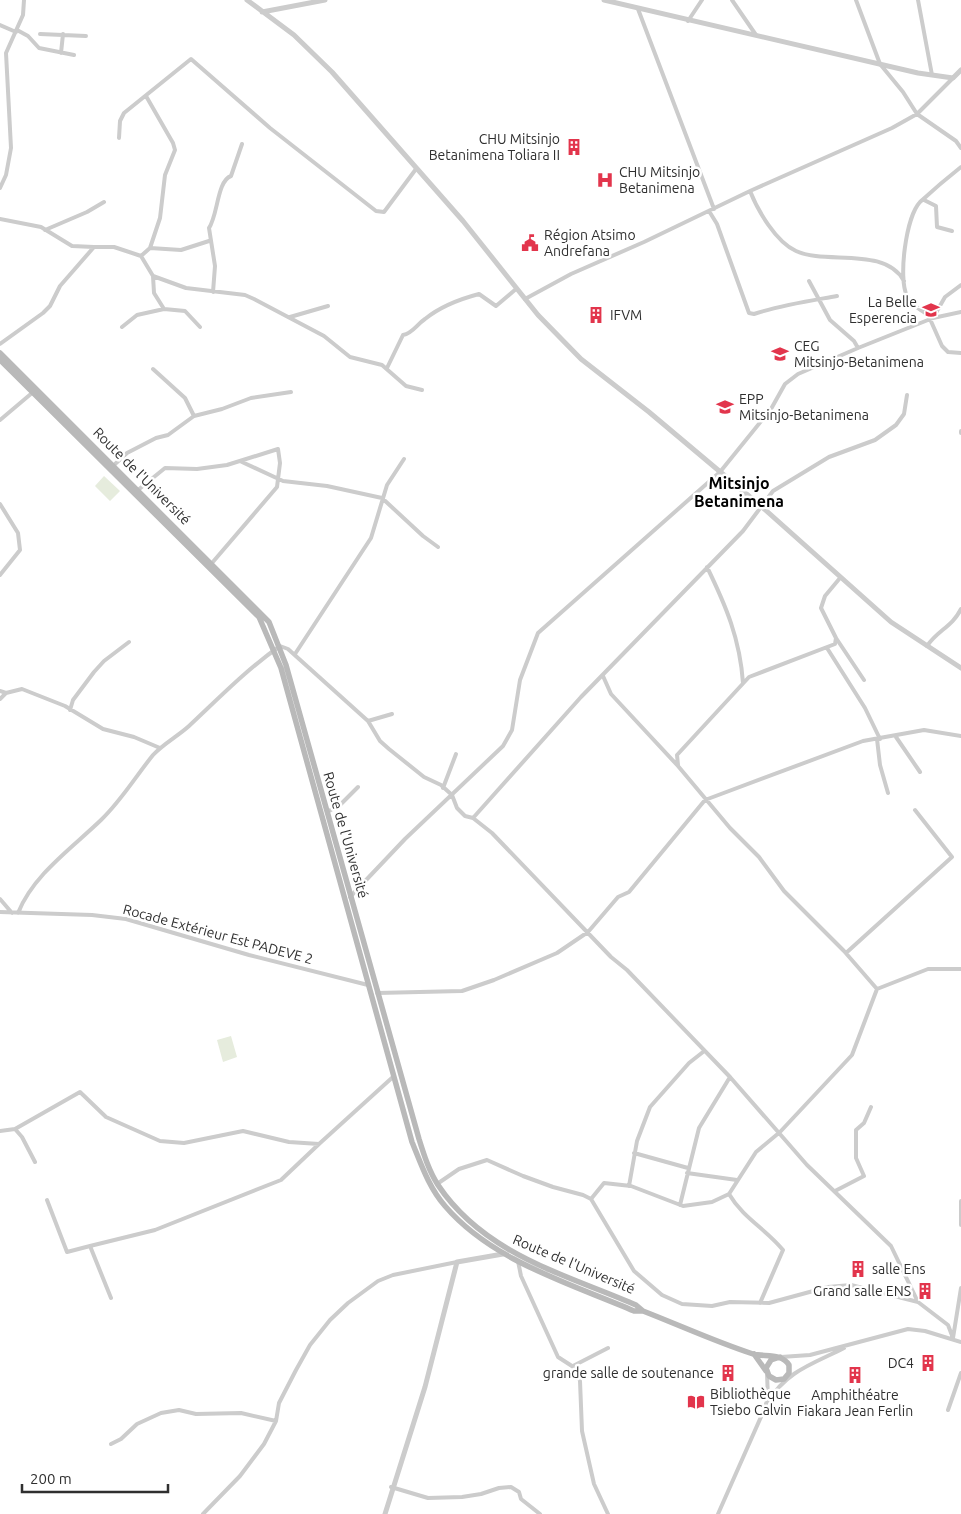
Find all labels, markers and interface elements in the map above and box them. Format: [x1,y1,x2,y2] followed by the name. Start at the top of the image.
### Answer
[429,131,560,163] place label: CHU Mitsinjo Betanimena Toliara II
[564,137,584,157] building icon: CHU Mitsinjo Betanimena Toliara II
[619,164,700,196] place label: CHU Mitsinjo Betanimena
[595,170,615,190] hospital icon: CHU Mitsinjo Betanimena
[544,227,636,259] place label: Région Atsimo Andrefana
[520,233,540,253] public building icon: Région Atsimo Andrefana
[849,294,917,326] place label: La Belle Esperencia
[921,300,941,320] school or university icon: La Belle Esperencia
[586,305,606,325] building icon: IFVM
[610,307,642,323] place label: IFVM
[794,338,924,370] place label: CEG Mitsinjo-Betanimena
[770,344,790,364] school or university icon: CEG Mitsinjo-Betanimena
[739,391,869,423] place label: EPP Mitsinjo-Betanimena
[715,397,735,417] school or university icon: EPP Mitsinjo-Betanimena
[90,424,194,528] street label: Route de l'Université
[694,474,784,510] district label: Mitsinjo Betanimena
[320,770,372,900] street label: Route de l'Université
[121,901,315,967] street label: Rocade Extérieur Est PADEVE 2
[511,1231,637,1297] street label: Route de l'Université
[848,1259,868,1279] building icon: salle Ens
[872,1261,925,1277] place label: salle Ens
[915,1281,935,1301] building icon: Grand salle ENS
[813,1283,911,1299] place label: Grand salle ENS
[918,1353,938,1373] building icon: DC4
[888,1355,914,1371] place label: DC4
[718,1363,738,1383] building icon: grande salle de soutenance
[543,1365,714,1381] place label: grande salle de soutenance
[845,1365,865,1385] building icon: Amphithéatre Fiakara Jean Ferlin
[710,1386,792,1418] place label: Bibliothèque Tsiebo Calvin
[797,1387,913,1419] place label: Amphithéatre Fiakara Jean Ferlin
[686,1392,706,1412] library icon: Bibliothèque Tsiebo Calvin
[22,1462,169,1494] scale bar
[30,1470,72,1487] text: 200 m

